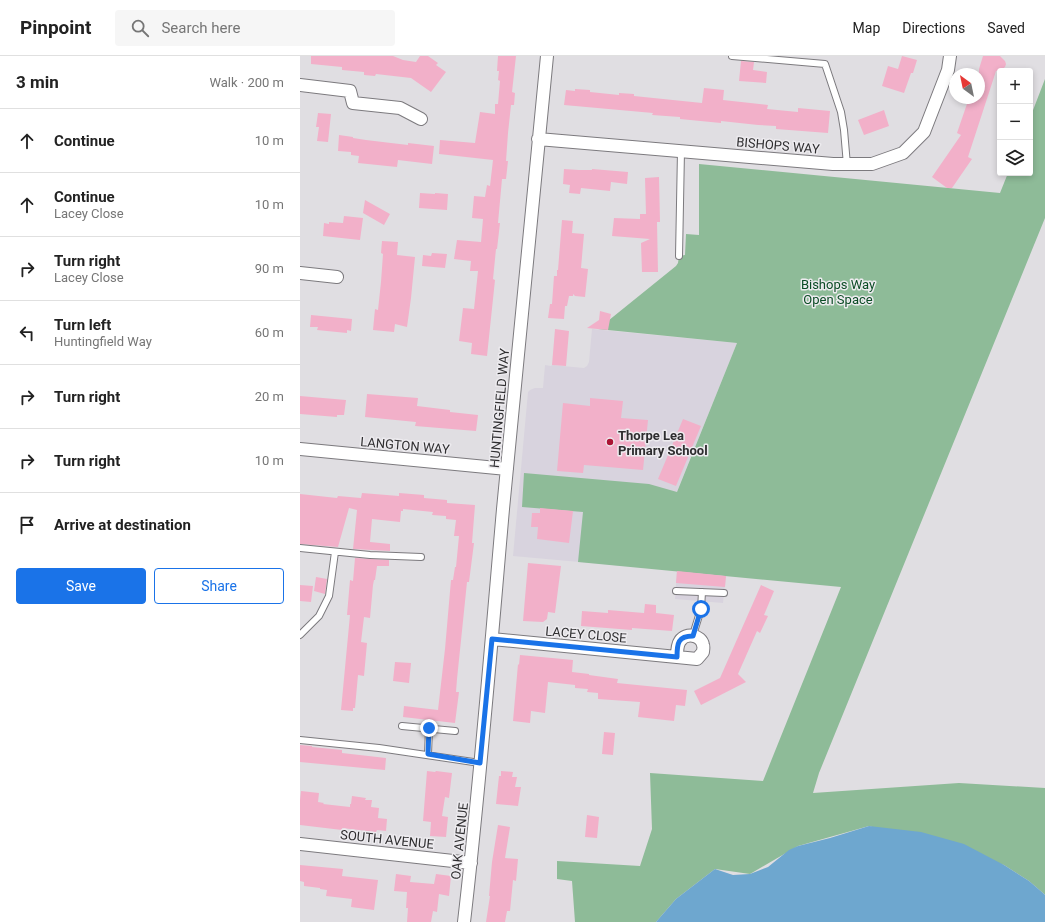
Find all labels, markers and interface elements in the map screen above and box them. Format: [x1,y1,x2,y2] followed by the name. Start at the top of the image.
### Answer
[115,10,395,46] search box
[20,16,91,39] text: Pinpoint
[129,17,151,39] icon: search
[161,19,240,37] text: Search here
[853,20,880,36] text: Map
[902,20,965,36] text: Directions
[987,20,1025,36] text: Saved
[949,68,985,104] north arrow
[997,68,1033,176] map controls
[997,68,1033,104] button: +
[16,72,59,92] text: 3 min
[209,75,284,90] text: Walk · 200 m
[997,104,1033,140] button: −
[16,130,38,152] icon: ahead
[54,132,115,150] text: Continue
[255,133,284,148] text: 10 m
[736,134,820,157] street label: BISHOPS WAY
[997,140,1033,176] button: layers
[54,188,115,206] text: Continue
[16,194,38,216] icon: ahead
[255,197,284,212] text: 10 m
[54,206,124,221] text: Lacey Close
[54,252,120,270] text: Turn right
[16,258,38,280] icon: right
[255,261,284,276] text: 90 m
[54,270,124,285] text: Lacey Close
[801,277,875,307] park label: Bishops Way Open Space
[54,316,111,334] text: Turn left
[16,322,38,344] icon: left
[255,325,284,340] text: 60 m
[54,334,152,349] text: Huntingfield Way
[487,347,512,468] street label: HUNTINGFIELD WAY
[16,386,38,408] icon: right
[54,388,120,406] text: Turn right
[255,389,284,404] text: 20 m
[618,428,708,458] place label: Thorpe Lea Primary School
[360,434,450,457] street label: LANGTON WAY
[605,437,615,447] marker: Thorpe Lea Primary School
[16,450,38,472] icon: right
[54,452,120,470] text: Turn right
[255,453,284,468] text: 10 m
[16,514,38,536] icon: arrive
[54,516,191,534] text: Arrive at destination
[16,568,146,604] button: Save
[154,568,284,604] button: Share
[692,600,710,618] route start
[545,623,627,646] street label: LACEY CLOSE
[420,719,438,737] route end
[448,802,471,880] street label: OAK AVENUE
[339,827,434,852] street label: SOUTH AVENUE

